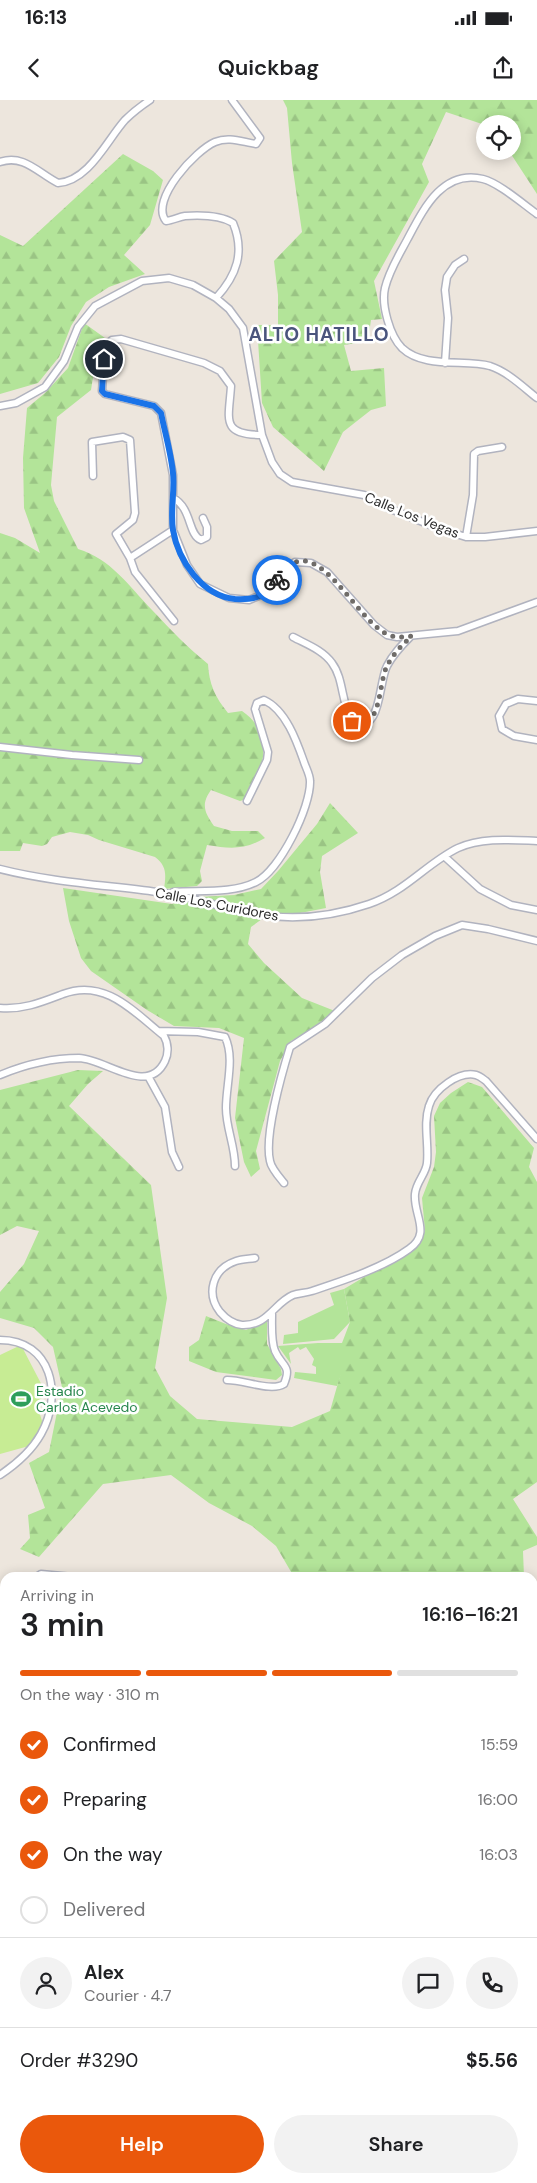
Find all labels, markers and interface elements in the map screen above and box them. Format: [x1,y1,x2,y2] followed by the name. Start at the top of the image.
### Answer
[25,5,67,30] text: 16:13
[218,53,319,82] text: Quickbag
[20,54,48,82] icon: back
[489,54,517,82] icon: share
[476,115,521,160] map controls
[476,115,521,160] button: locate
[248,322,390,347] district label: ALTO HATILLO
[83,338,125,380] pin
[90,345,118,373] icon: home
[362,488,462,542] street label: Calle Los Vegas
[252,555,302,605] courier
[263,566,291,594] icon: bike
[331,700,373,742] pin
[338,707,366,735] icon: bag
[154,883,280,925] street label: Calle Los Curidores
[36,1382,138,1416] place label: Estadio Carlos Acevedo
[10,1388,32,1410] sports icon: Estadio Carlos Acevedo
[20,1585,94,1606] text: Arriving in
[422,1602,518,1627] text: 16:16–16:21
[20,1604,104,1646] text: 3 min
[20,1684,159,1705] text: On the way · 310 m
[20,1731,48,1759] icon: check
[63,1732,156,1757] text: Confirmed
[481,1734,518,1755] text: 15:59
[20,1786,48,1814] icon: check
[63,1787,147,1812] text: Preparing
[478,1789,518,1810] text: 16:00
[20,1841,48,1869] icon: check
[63,1842,163,1867] text: On the way
[479,1844,518,1865] text: 16:03
[63,1897,145,1922] text: Delivered
[20,1957,72,2009] button: person
[402,1957,454,2009] button: chat
[466,1957,518,2009] button: phone
[84,1960,124,1985] text: Alex
[84,1985,172,2006] text: Courier · 4.7
[20,2048,138,2073] text: Order #3290
[466,2048,518,2073] text: $5.56
[20,2115,264,2173] button: Help
[274,2115,518,2173] button: Share

